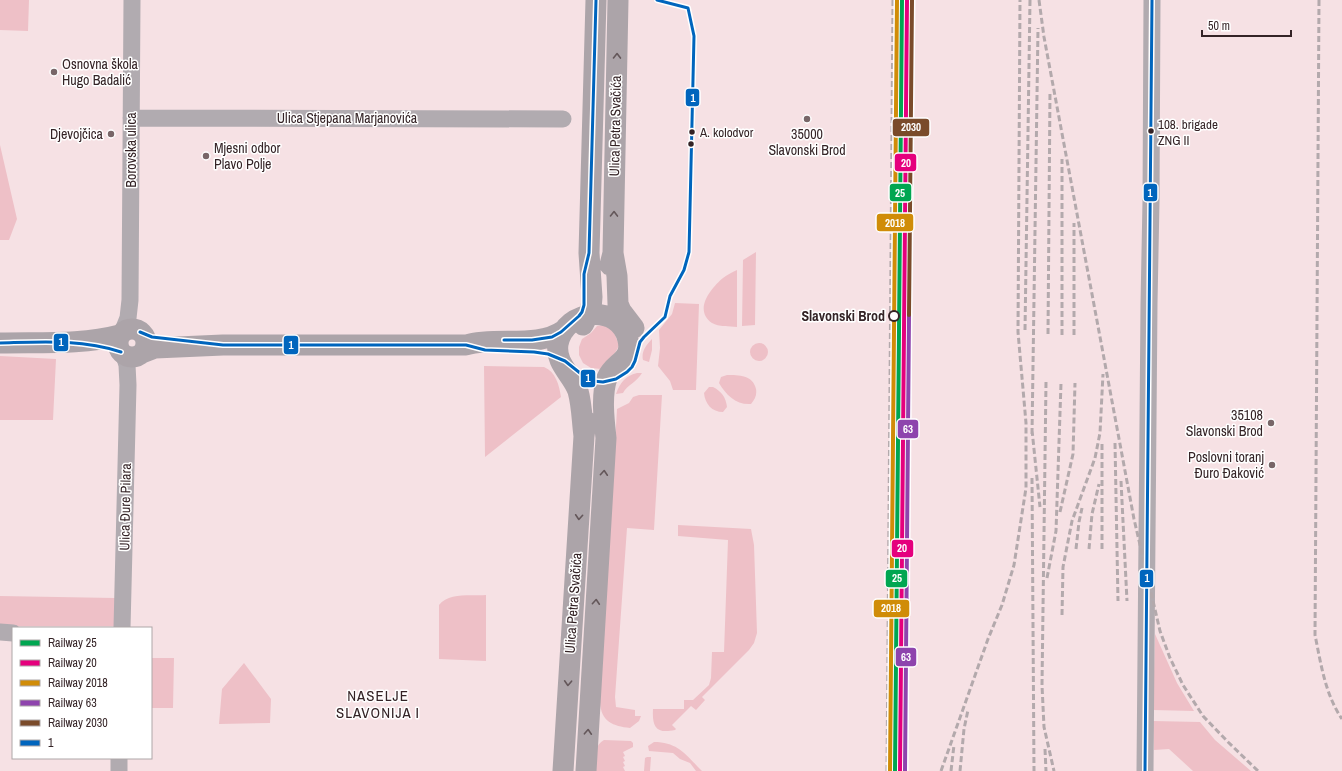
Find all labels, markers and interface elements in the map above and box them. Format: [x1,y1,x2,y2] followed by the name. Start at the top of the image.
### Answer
[1202,12,1291,38] scale bar
[1208,18,1230,34] text: 50 m
[613,53,621,59] one-way arrow
[62,55,139,89] place label: Osnovna škola Hugo Badalić
[49,67,59,77] marker: Osnovna škola Hugo Badalić
[605,75,625,177] street label: Ulica Petra Svačića
[685,88,700,107] line badge: 1
[690,91,696,105] text: 1
[277,109,418,127] street label: Ulica Stjepana Marjanovića
[122,112,140,188] street label: Borovska ulica
[802,114,812,124] marker: 35000 Slavonski Brod
[1158,116,1218,149] place label: 108. brigade ZNG II
[892,118,930,137] line badge: 2030
[901,120,921,134] text: 2030
[699,124,754,141] place label: A. kolodvor
[50,125,104,143] place label: Djevojčica
[768,125,846,159] place label: 35000 Slavonski Brod
[1146,126,1156,136] marker: 108. brigade ZNG II
[687,127,697,137] marker: A. kolodvor
[106,129,116,139] marker: Djevojčica
[214,139,281,173] place label: Mjesni odbor Plavo Polje
[686,139,696,149] unlabelled marker
[201,151,211,161] marker: Mjesni odbor Plavo Polje
[894,153,917,172] line badge: 20
[901,156,911,170] text: 20
[889,183,912,202] line badge: 25
[1143,183,1158,202] line badge: 1
[895,186,905,200] text: 25
[1147,186,1153,200] text: 1
[609,211,618,217] one-way arrow
[876,213,914,232] line badge: 2018
[885,216,905,230] text: 2018
[801,307,885,325] place label: Slavonski Brod
[888,310,900,322] marker: Slavonski Brod
[53,333,69,352] line badge: 1
[58,335,64,349] text: 1
[283,335,299,355] line badge: 1
[288,338,294,352] text: 1
[580,369,596,388] line badge: 1
[585,371,591,385] text: 1
[1186,406,1263,440] place label: 35108 Slavonski Brod
[1266,418,1276,428] marker: 35108 Slavonski Brod
[897,419,919,439] line badge: 63
[903,422,913,436] text: 63
[1188,448,1264,482] place label: Poslovni toranj Đuro Đaković
[1267,460,1277,470] marker: Poslovni toranj Đuro Đaković
[115,463,135,551] street label: Ulica Đure Pilara
[599,470,608,476] one-way arrow
[574,514,583,520] one-way arrow
[891,539,914,558] line badge: 20
[897,541,907,555] text: 20
[561,551,586,654] street label: Ulica Petra Svačića
[885,569,908,588] line badge: 25
[1139,569,1154,588] line badge: 1
[892,571,902,585] text: 25
[1144,571,1150,585] text: 1
[591,599,600,605] one-way arrow
[873,599,910,618] line badge: 2018
[881,601,901,615] text: 2018
[12,627,152,759] legend
[48,635,97,651] text: Railway 25
[895,647,917,667] line badge: 63
[901,650,911,664] text: 63
[48,655,97,671] text: Railway 20
[48,675,108,691] text: Railway 2018
[564,680,573,686] one-way arrow
[336,685,420,723] district label: NASELJE SLAVONIJA I
[48,695,97,711] text: Railway 63
[48,715,108,731] text: Railway 2030
[583,729,592,735] one-way arrow
[48,735,54,751] text: 1

